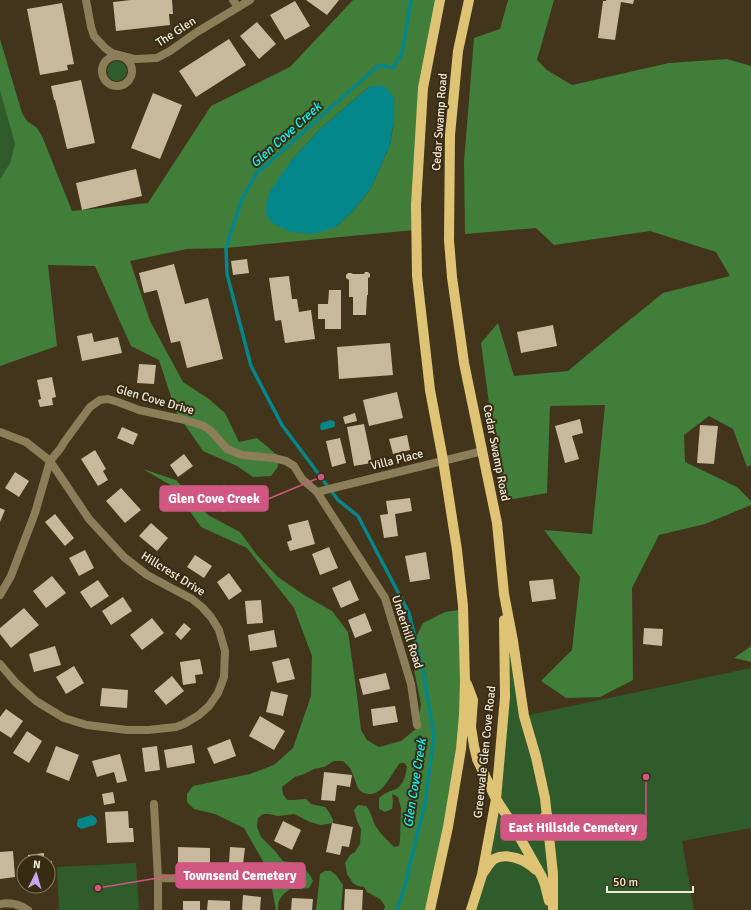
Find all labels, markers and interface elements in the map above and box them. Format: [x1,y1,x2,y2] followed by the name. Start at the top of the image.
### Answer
[153,14,199,50] street label: The Glen
[429,73,451,171] street label: Cedar Swamp Road
[247,98,326,171] water label: Glen Cove Creek
[114,382,196,418] street label: Glen Cove Drive
[479,403,513,503] street label: Cedar Swamp Road
[369,446,425,474] street label: Villa Place
[160,486,268,511] callout: Glen Cove Creek
[168,491,260,507] text: Glen Cove Creek
[138,548,208,600] street label: Hillcrest Drive
[388,593,426,671] street label: Underhill Road
[471,685,499,819] street label: Greenvale Glen Cove Road
[400,736,430,829] water label: Glen Cove Creek
[501,815,646,840] callout: East Hillside Cemetery
[509,820,638,836] text: East Hillside Cemetery
[16,854,56,894] north arrow
[32,858,41,871] text: N
[176,863,305,888] callout: Townsend Cemetery
[184,868,297,884] text: Townsend Cemetery
[607,868,693,894] scale bar
[613,875,638,890] text: 50 m

